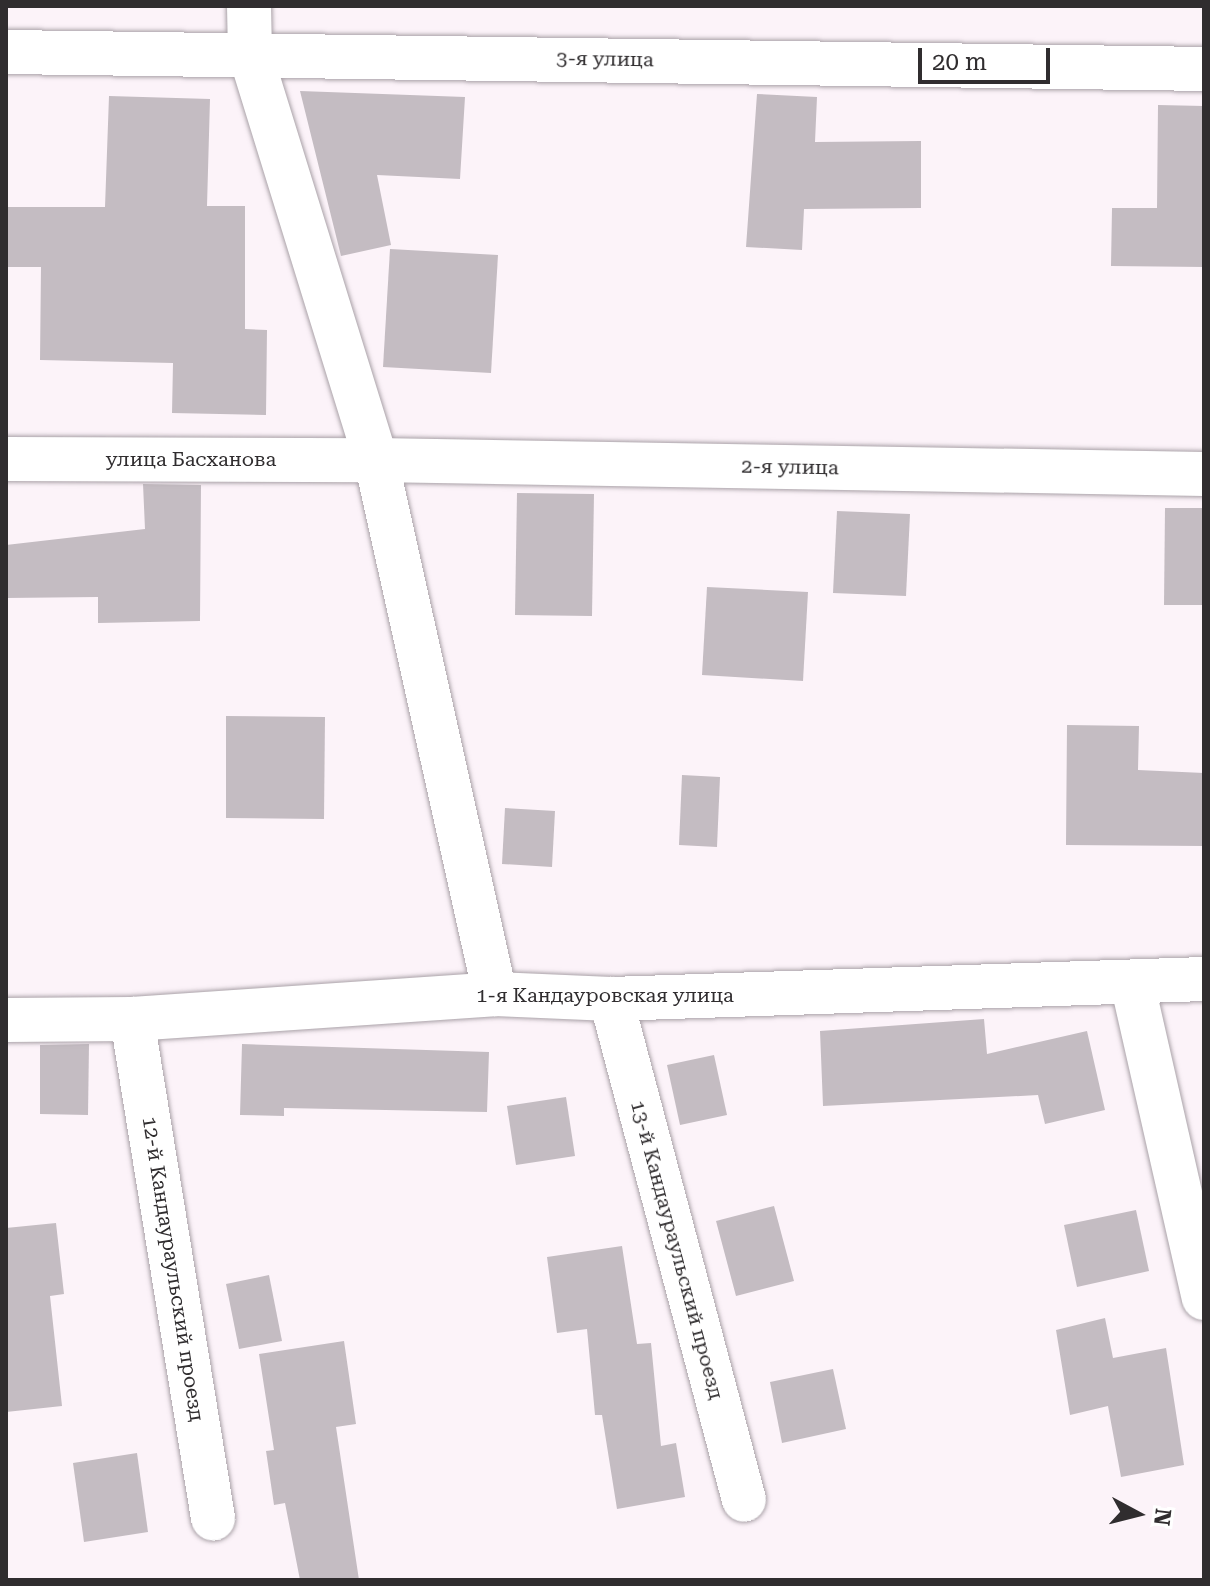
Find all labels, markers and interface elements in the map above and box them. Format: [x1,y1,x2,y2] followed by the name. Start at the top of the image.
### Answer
[922,32,1054,82] scale bar
[556,46,654,72] street label: 3-я улица
[932,48,987,76] text: 20 m
[106,447,276,471] street label: улица Басханова
[741,454,839,480] street label: 2-я улица
[476,983,734,1007] street label: 1-я Кандауровская улица
[625,1098,729,1402] street label: 13-й Кандаураульский проезд
[137,1115,209,1423] street label: 12-й Кандаураульский проезд
[1098,1474,1178,1554] north arrow
[1149,1507,1176,1527] text: N

